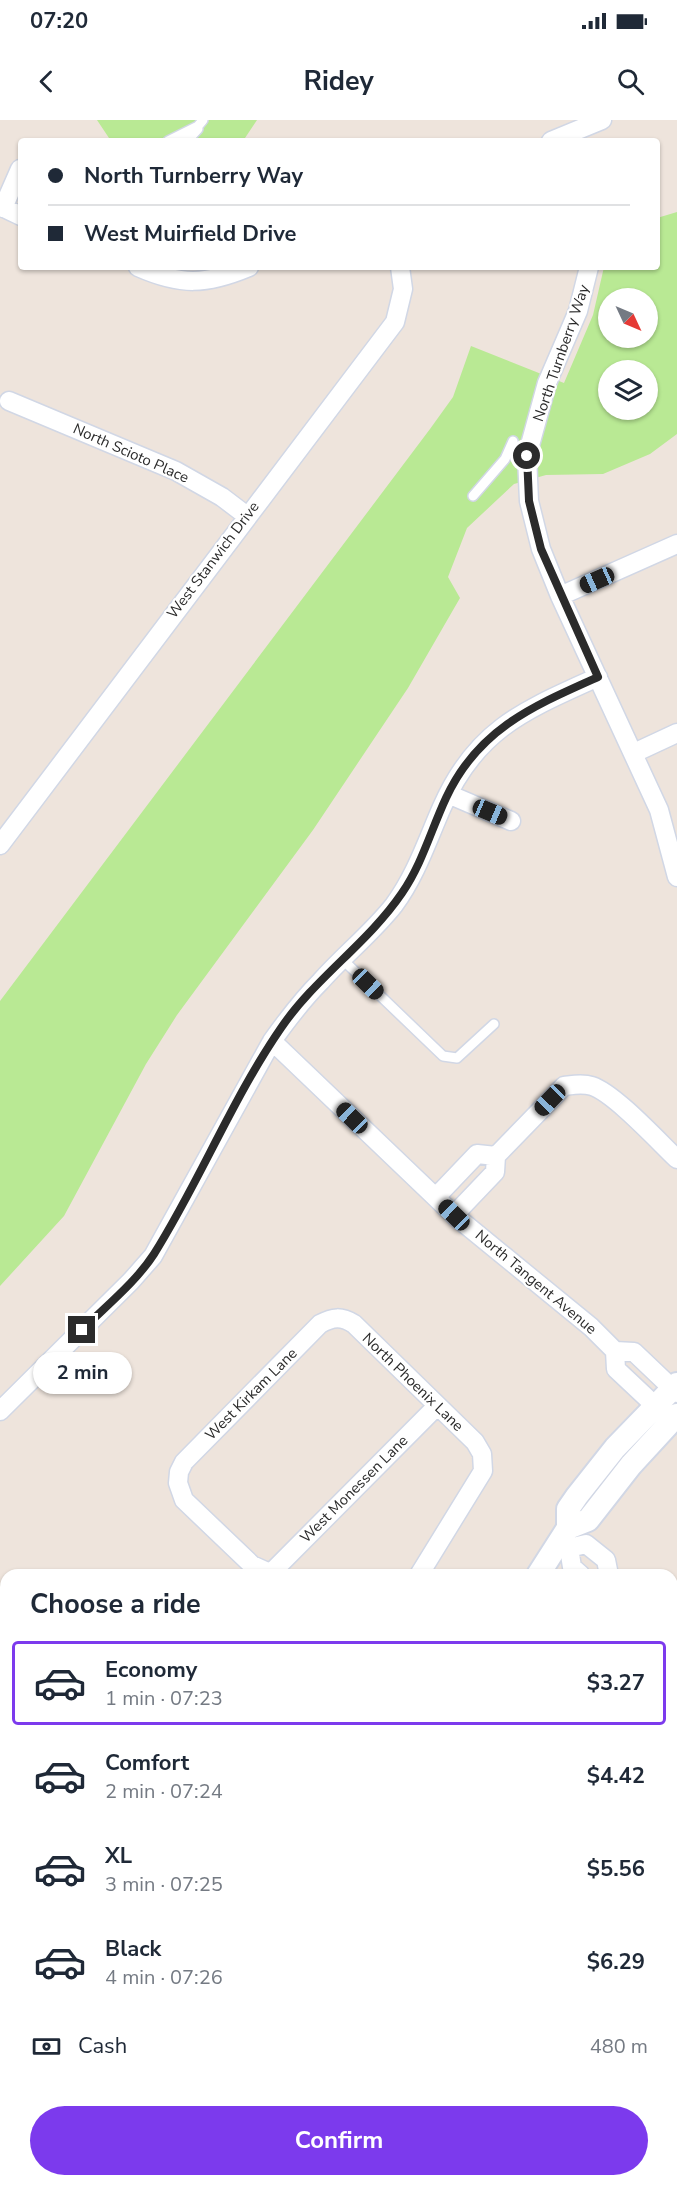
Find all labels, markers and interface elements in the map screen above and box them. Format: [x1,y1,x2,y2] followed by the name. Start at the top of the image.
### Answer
[30,6,88,36] text: 07:20
[303,63,374,100] text: Ridey
[30,65,63,98] icon: back
[614,65,647,98] icon: search
[84,161,303,191] text: North Turnberry Way
[84,219,296,249] text: West Muirfield Drive
[528,281,594,424] street label: North Turnberry Way
[598,288,658,348] north arrow
[598,288,658,420] map controls
[598,360,658,420] button: layers
[70,418,192,488] street label: North Scioto Place
[513,442,540,469] route start
[162,497,264,623] street label: West Stanwich Drive
[577,564,617,596] car
[470,797,510,827] car
[349,965,387,1003] car
[531,1081,569,1119] car
[333,1099,371,1137] car
[435,1196,473,1234] car
[471,1225,601,1339] street label: North Tangent Avenue
[68,1316,95,1343] route end
[358,1328,468,1436] street label: North Phoenix Lane
[201,1344,301,1444] street label: West Kirkam Lane
[32,1351,132,1393] callout: 2 min
[57,1359,108,1386] text: 2 min
[296,1431,412,1547] street label: West Monessen Lane
[30,1586,201,1623] text: Choose a ride
[105,1655,197,1685] text: Economy
[33,1656,87,1710] icon: car
[587,1668,645,1698] text: $3.27
[105,1685,223,1712] text: 1 min · 07:23
[105,1748,189,1778] text: Comfort
[33,1749,87,1803] icon: car
[587,1761,645,1791] text: $4.42
[105,1778,223,1805] text: 2 min · 07:24
[105,1841,132,1871] text: XL
[33,1842,87,1896] icon: car
[587,1854,645,1884] text: $5.56
[105,1871,223,1898] text: 3 min · 07:25
[105,1934,161,1964] text: Black
[33,1935,87,1989] icon: car
[587,1947,645,1977] text: $6.29
[105,1964,223,1991] text: 4 min · 07:26
[30,2030,63,2063] icon: cash
[78,2031,127,2061] text: Cash
[590,2033,648,2060] text: 480 m
[30,2106,648,2175] button: Confirm

